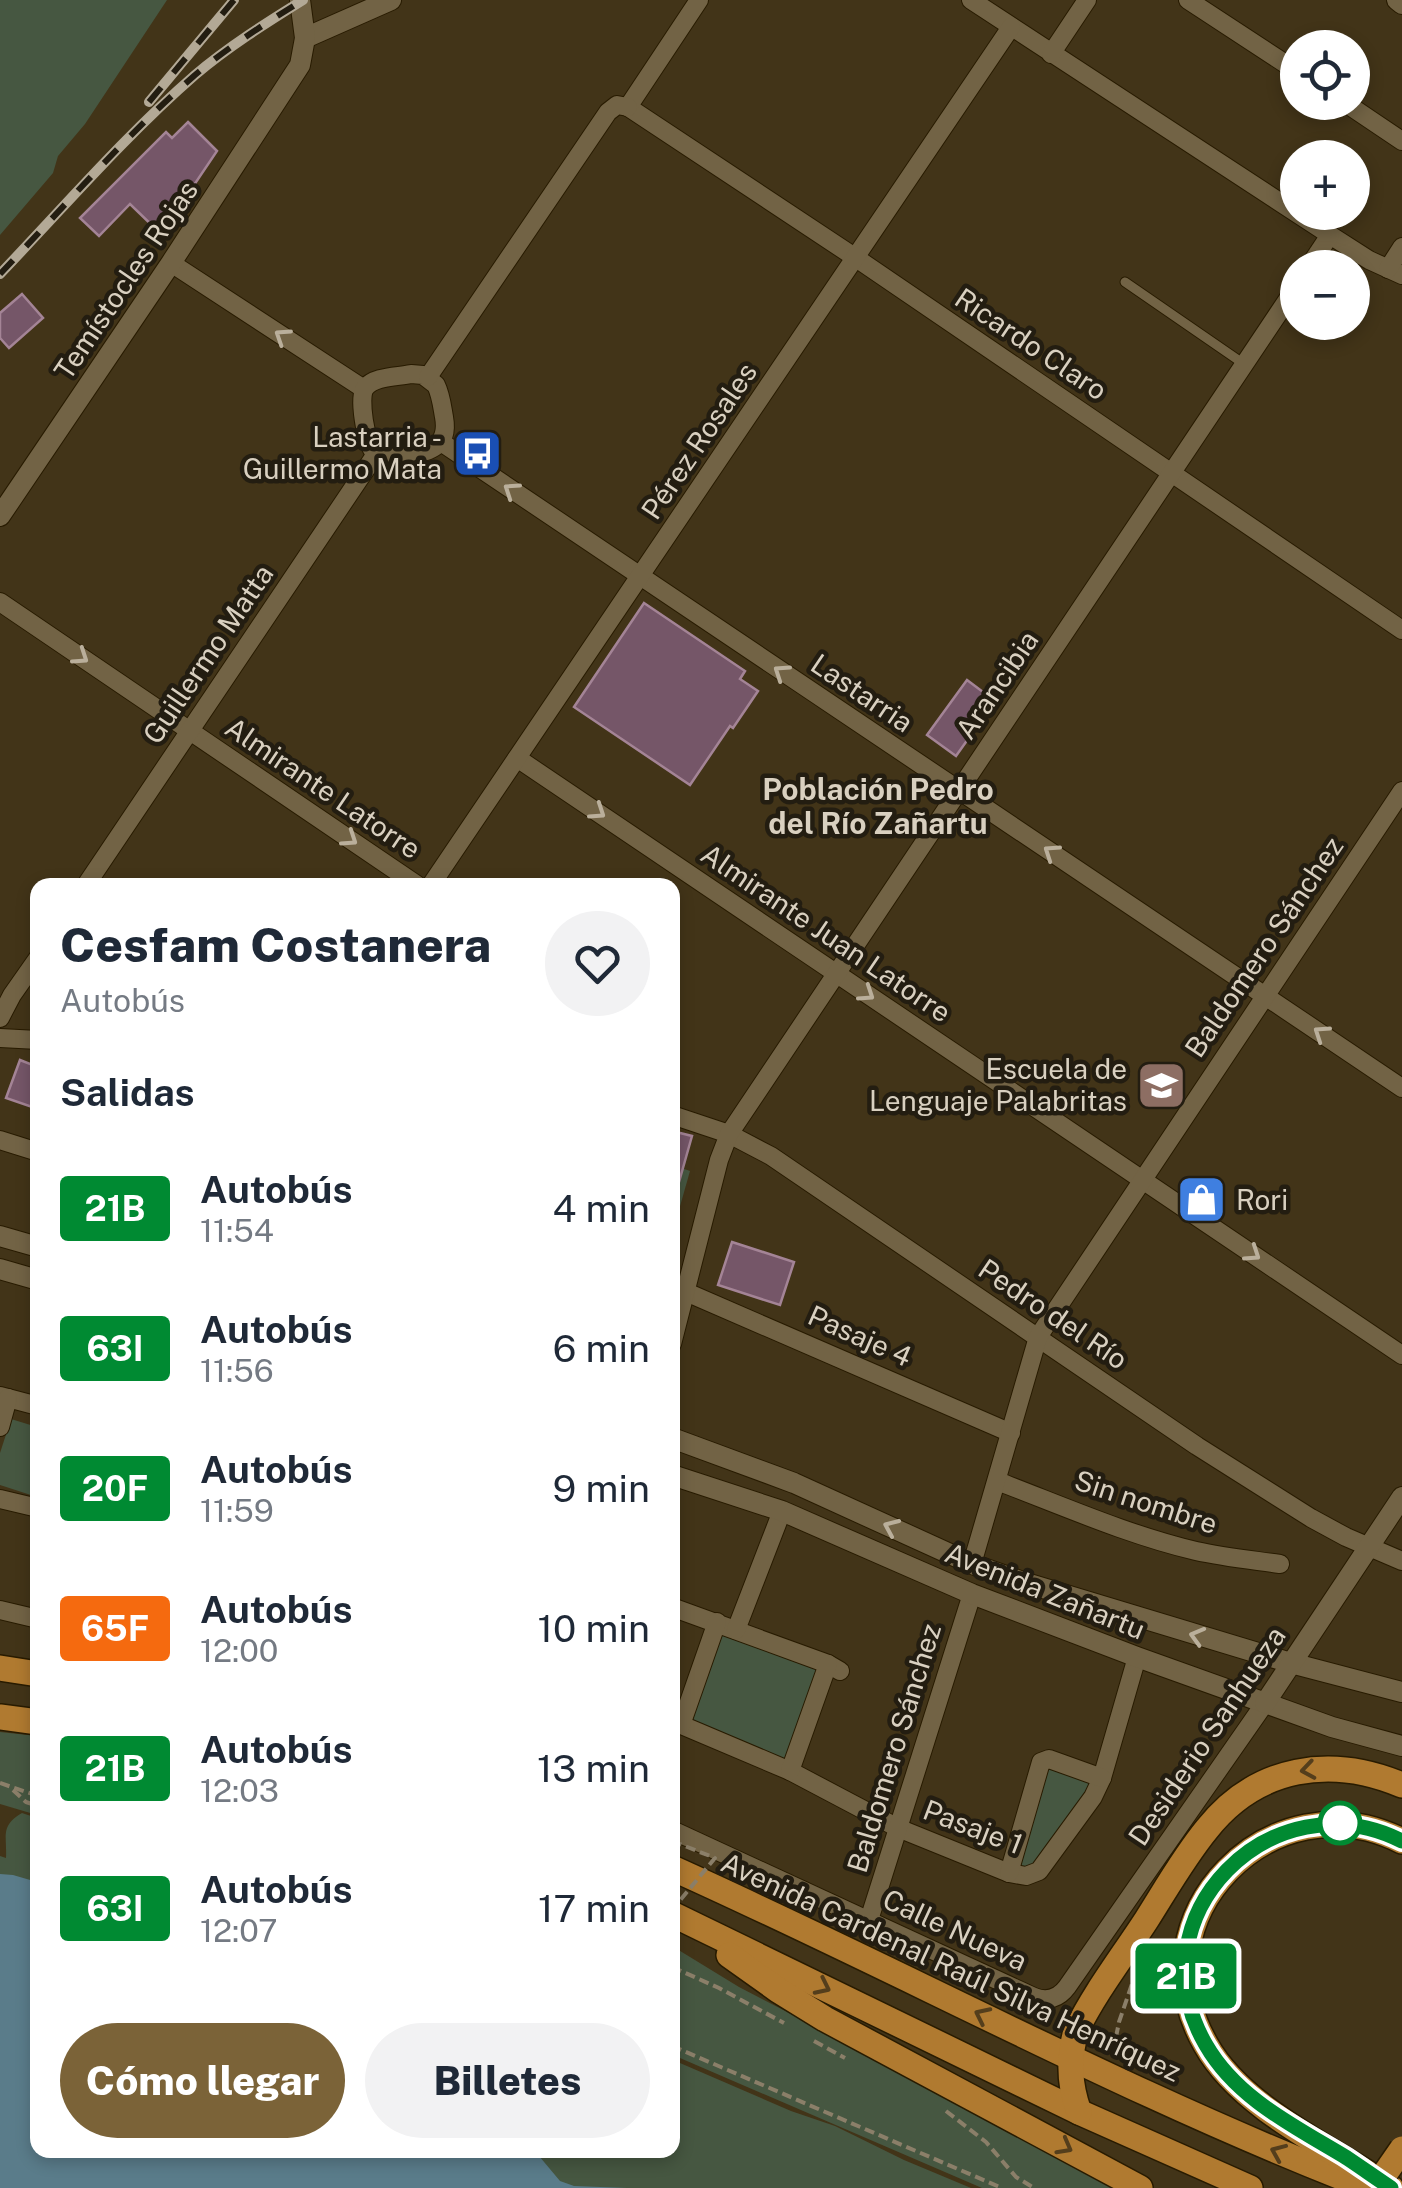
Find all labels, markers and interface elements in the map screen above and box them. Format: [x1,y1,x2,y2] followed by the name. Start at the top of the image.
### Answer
[1280,30,1370,340] map controls
[1280,30,1370,120] button: locate
[1280,140,1370,230] button: +
[47,174,204,385] street label: Temístocles Rojas
[1280,250,1370,340] button: −
[949,281,1113,406] street label: Ricardo Claro
[275,329,293,348] one-way arrow
[634,356,763,525] street label: Pérez Rosales
[243,420,442,485] place label: Lastarria - Guillermo Mata
[451,427,503,479] bus stop icon: Lastarria - Guillermo Mata
[504,484,523,502] one-way arrow
[136,558,280,749] street label: Guillermo Matta
[948,624,1045,745] street label: Arancibia
[69,645,88,663] one-way arrow
[805,647,919,739] street label: Lastarria
[773,665,791,684] one-way arrow
[219,710,427,865] street label: Almirante Latorre
[762,771,994,841] district label: Población Pedro del Río Zañartu
[587,800,605,819] one-way arrow
[338,827,357,845] one-way arrow
[1178,830,1349,1063] street label: Baldomero Sánchez
[695,837,957,1028] street label: Almirante Juan Latorre
[1044,846,1062,865] one-way arrow
[545,911,650,1016] button: heart
[60,916,491,973] text: Cesfam Costanera
[60,982,185,1019] text: Autobús
[856,982,875,1000] one-way arrow
[1314,1027,1332,1046] one-way arrow
[869,1052,1127,1117] place label: Escuela de Lenguaje Palabritas
[1136,1059,1188,1111] school or university icon: Escuela de Lenguaje Palabritas
[60,1070,195,1115] text: Salidas
[200,1167,352,1212] text: Autobús
[1175,1174,1227,1226] shop icon: Rori
[1236,1183,1288,1216] place label: Rori
[552,1186,650,1231] text: 4 min
[84,1188,146,1229] text: 21B
[200,1212,274,1249] text: 11:54
[1241,1242,1260,1260] one-way arrow
[973,1252,1134,1375] street label: Pedro del Río
[803,1298,917,1373] street label: Pasaje 4
[200,1307,352,1352] text: Autobús
[553,1326,650,1371] text: 6 min
[86,1328,144,1369] text: 63I
[200,1352,274,1389] text: 11:56
[200,1447,352,1492] text: Autobús
[1071,1463,1222,1540] street label: Sin nombre
[553,1466,650,1511] text: 9 min
[82,1468,148,1509] text: 20F
[200,1492,274,1529] text: 11:59
[883,1520,901,1540] one-way arrow
[940,1535,1150,1646] street label: Avenida Zañartu
[200,1587,352,1632] text: Autobús
[538,1606,650,1651] text: 10 min
[81,1608,149,1649] text: 65F
[840,1620,947,1876] street label: Baldomero Sánchez
[1121,1620,1292,1851] street label: Desiderio Sanhueza
[1189,1627,1206,1648] one-way arrow
[200,1632,278,1669] text: 12:00
[200,1727,352,1772] text: Autobús
[537,1746,650,1791] text: 13 min
[84,1748,146,1789] text: 21B
[1299,1759,1316,1780] one-way arrow
[200,1772,279,1809] text: 12:03
[919,1793,1028,1861] street label: Pasaje 1
[1319,1802,1361,1844] unlabelled marker
[716,1845,1186,2088] street label: Avenida Cardenal Raúl Silva Henríquez
[200,1867,352,1912] text: Autobús
[878,1882,1032,1977] street label: Calle Nueva
[538,1886,650,1931] text: 17 min
[86,1888,144,1929] text: 63I
[200,1912,278,1949] text: 12:07
[1128,1944,1244,2008] line badge: 21B
[1155,1956,1217,1997] text: 21B
[813,1975,831,1995] one-way arrow
[975,2008,993,2028] one-way arrow
[60,2023,345,2138] button: Cómo llegar
[365,2023,650,2138] button: Billetes
[1055,2135,1073,2154] one-way arrow
[1271,2144,1289,2164] one-way arrow

